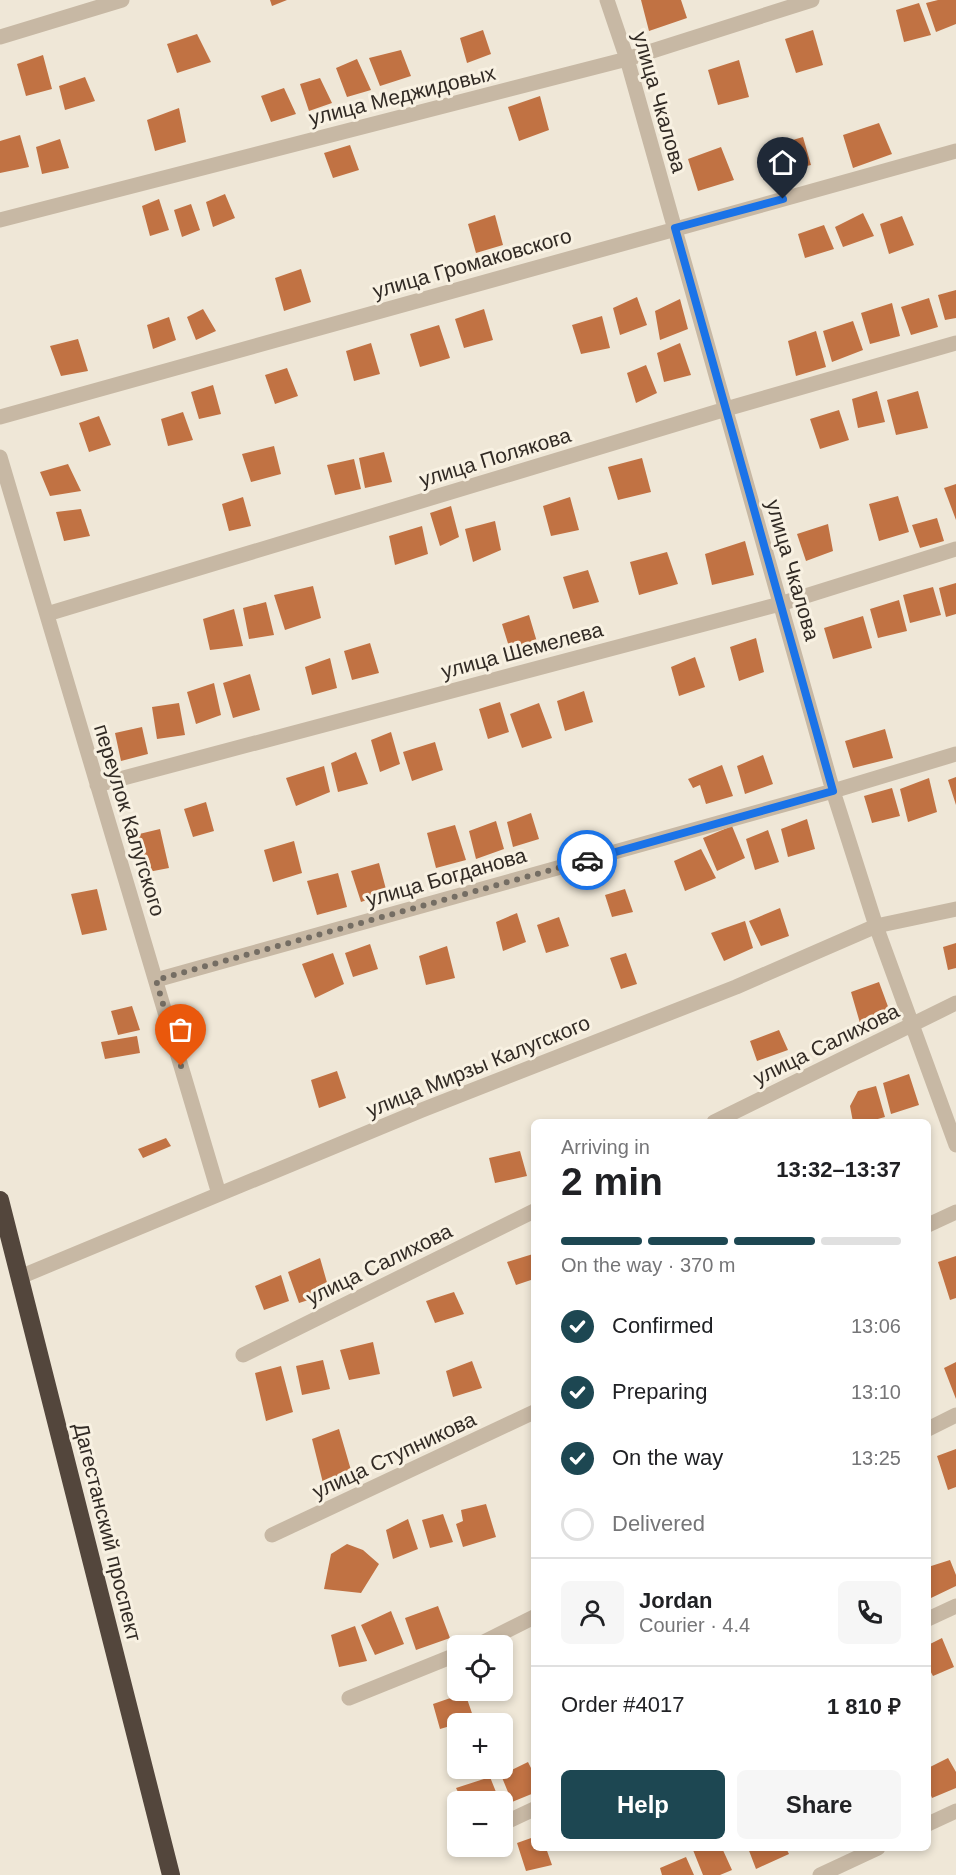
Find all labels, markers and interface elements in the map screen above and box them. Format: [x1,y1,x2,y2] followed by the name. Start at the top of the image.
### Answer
[629,29,691,175] street label: улица Чкалова
[306,61,498,129] street label: улица Меджидовых
[757,137,808,199] pin
[766,146,799,179] icon: home
[370,224,574,302] street label: улица Громаковского
[416,423,574,491] street label: улица Полякова
[762,497,824,643] street label: улица Чкалова
[439,617,606,683] street label: улица Шемелева
[90,721,170,919] street label: переулок Калугского
[557,830,617,890] courier
[363,843,529,911] street label: улица Богданова
[571,844,604,877] icon: car
[749,999,903,1089] street label: улица Салихова
[155,1004,206,1066] pin
[363,1011,593,1121] street label: улица Мирзы Калугского
[164,1013,197,1046] icon: bag
[561,1136,650,1158] text: Arriving in
[776,1157,901,1182] text: 13:32–13:37
[561,1160,663,1203] text: 2 min
[302,1219,456,1309] street label: улица Салихова
[561,1254,736,1276] text: On the way · 370 m
[561,1310,594,1343] icon: check
[612,1313,713,1338] text: Confirmed
[851,1315,901,1337] text: 13:06
[561,1376,594,1409] icon: check
[612,1379,707,1404] text: Preparing
[851,1381,901,1403] text: 13:10
[309,1407,480,1503] street label: улица Ступникова
[70,1420,146,1644] street label: Дагестанский проспект
[561,1442,594,1475] icon: check
[612,1445,723,1470] text: On the way
[851,1447,901,1469] text: 13:25
[612,1511,705,1536] text: Delivered
[561,1581,624,1644] button: person
[838,1581,901,1644] button: phone
[639,1588,712,1613] text: Jordan
[639,1614,750,1636] text: Courier · 4.4
[447,1635,513,1857] map controls
[447,1635,513,1701] button: locate
[561,1692,685,1717] text: Order #4017
[827,1694,901,1719] text: 1 810 ₽
[447,1713,513,1779] button: +
[561,1770,725,1839] button: Help
[737,1770,901,1839] button: Share
[447,1791,513,1857] button: −

